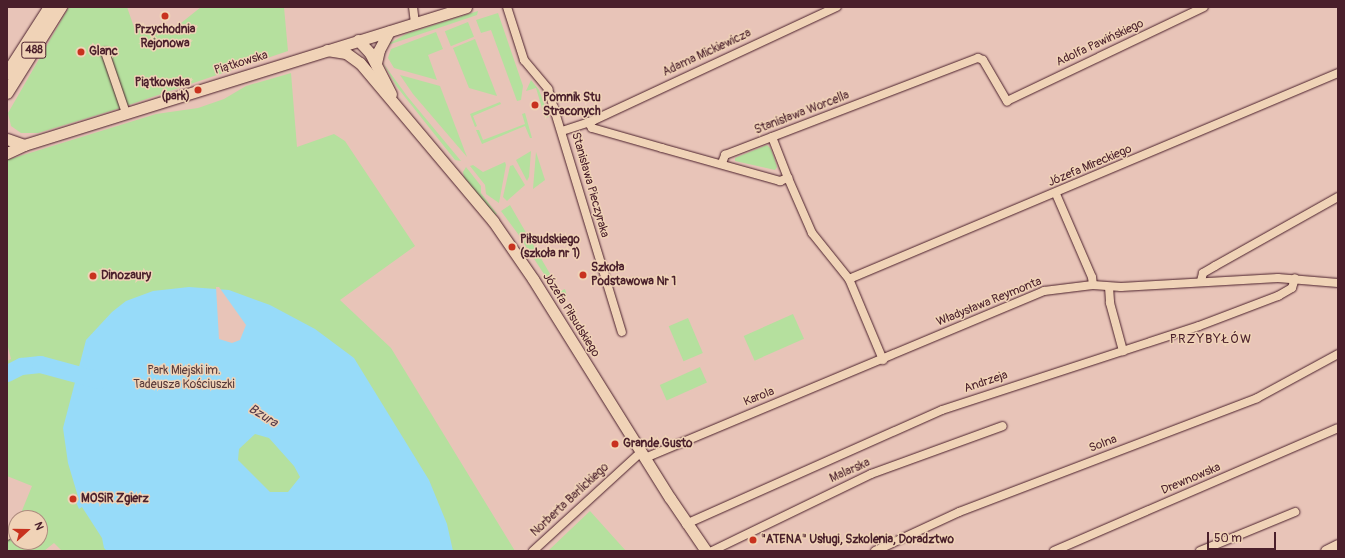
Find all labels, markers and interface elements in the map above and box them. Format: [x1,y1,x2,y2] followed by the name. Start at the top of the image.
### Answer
[160,11,170,21] marker: Przychodnia Rejonowa
[1054,16,1146,70] street label: Adolfa Pawińskiego
[135,23,195,51] place label: Przychodnia Rejonowa
[660,26,754,80] street label: Adama Mickiewicza
[21,41,47,59] road number: 488
[89,45,118,59] place label: Glanc
[76,47,86,57] marker: Glanc
[213,48,269,78] street label: Piątkowska
[135,76,190,104] place label: Piątkowska (park)
[193,85,203,95] marker: Piątkowska (park)
[753,88,851,138] street label: Stanisława Worcella
[543,91,601,119] place label: Pomnik Stu Straconych
[530,100,540,110] marker: Pomnik Stu Straconych
[568,131,612,239] street label: Stanisława Pieczyraka
[1046,142,1134,190] street label: Józefa Mireckiego
[520,233,581,261] place label: Piłsudskiego (szkoła nr 1)
[507,242,517,252] marker: Piłsudskiego (szkoła nr 1)
[591,261,676,289] place label: Szkoła Podstawowa Nr 1
[101,269,151,283] place label: Dinozaury
[539,270,603,360] street label: Józefa Piłsudskiego
[578,270,588,280] marker: Szkoła Podstawowa Nr 1
[88,271,98,281] marker: Dinozaury
[934,274,1044,330] street label: Władysława Reymonta
[1170,331,1252,347] district label: PRZYBYŁÓW
[133,364,235,392] park label: Park Miejski im. Tadeusza Kościuszki
[962,368,1010,396] street label: Andrzeja
[742,384,776,410] street label: Karola
[246,401,280,431] water label: Bzura
[1087,432,1119,456] street label: Solna
[623,437,692,451] place label: Grande Gusto
[610,439,620,449] marker: Grande Gusto
[827,456,873,486] street label: Malarska
[528,460,612,540] street label: Norberta Barlickiego
[1159,460,1223,498] street label: Drewnowska
[81,492,149,506] place label: MOSiR Zgierz
[68,494,78,504] marker: MOSiR Zgierz
[8,510,48,550] north arrow
[31,520,46,532] text: N
[1209,524,1278,550] scale bar
[1214,531,1242,546] text: 50 m
[761,533,954,547] place label: "ATENA" Usługi, Szkolenia, Doradztwo
[748,535,758,545] marker: "ATENA" Usługi, Szkolenia, Doradztwo

